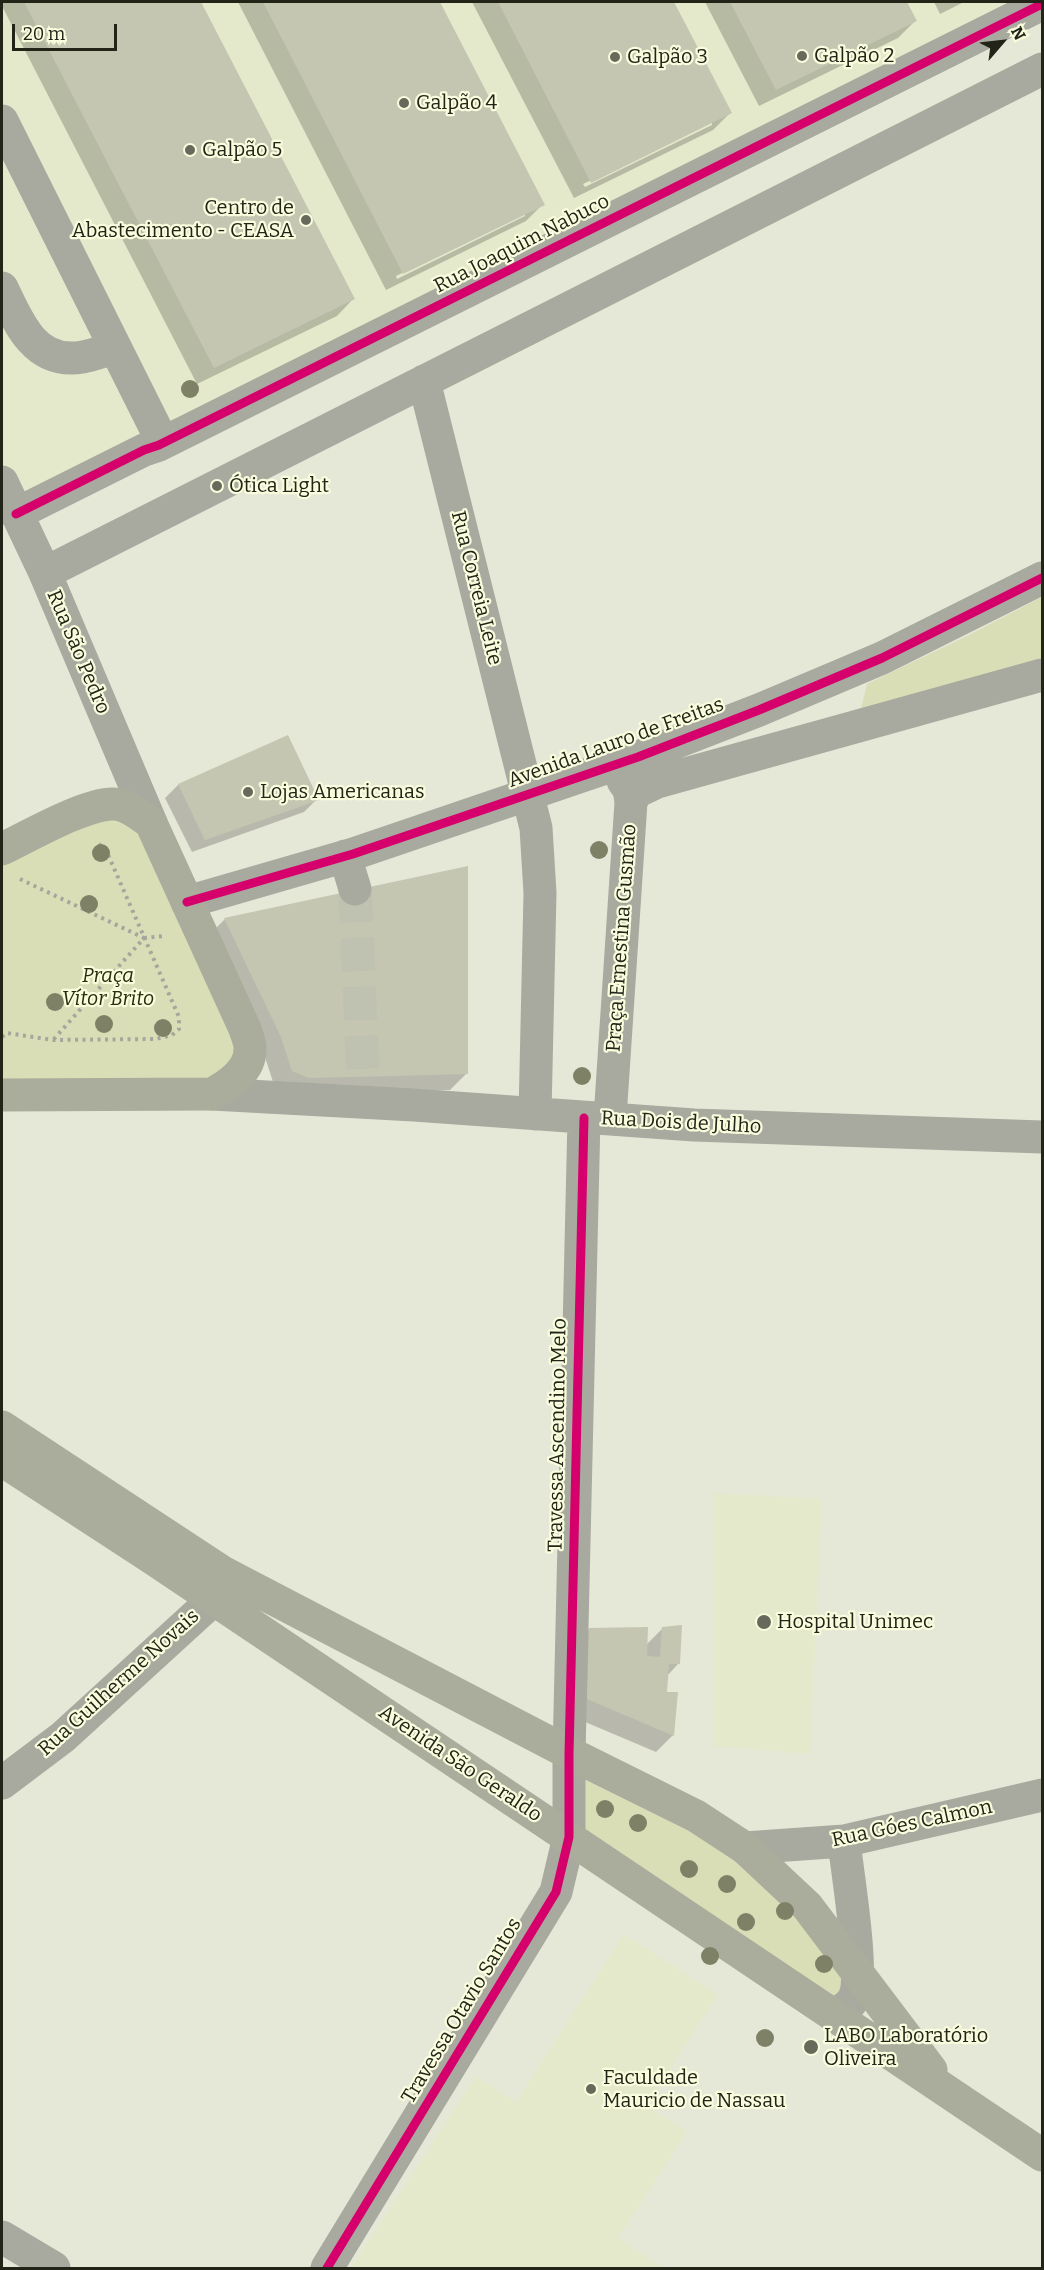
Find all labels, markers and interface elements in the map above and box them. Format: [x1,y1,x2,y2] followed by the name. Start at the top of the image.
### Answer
[15,12,120,50] scale bar
[972,12,1032,72] north arrow
[23,23,65,45] text: 20 m
[1007,23,1030,43] text: N
[814,44,894,68] place label: Galpão 2
[627,45,708,69] place label: Galpão 3
[795,49,809,63] marker: Galpão 2
[608,50,622,64] marker: Galpão 3
[416,91,497,115] place label: Galpão 4
[397,96,411,110] marker: Galpão 4
[202,138,282,162] place label: Galpão 5
[183,143,197,157] marker: Galpão 5
[430,189,614,299] street label: Rua Joaquim Nabuco
[72,196,294,243] place label: Centro de Abastecimento - CEASA
[299,213,313,227] marker: Centro de Abastecimento - CEASA
[229,474,329,498] place label: Ótica Light
[210,479,224,493] marker: Ótica Light
[445,508,507,668] street label: Rua Correia Leite
[41,586,115,718] street label: Rua São Pedro
[505,693,727,793] street label: Avenida Lauro de Freitas
[260,780,424,804] place label: Lojas Americanas
[241,785,255,799] marker: Lojas Americanas
[602,823,642,1053] street label: Praça Ernestina Gusmão
[62,964,154,1011] park label: Praça Vítor Brito
[600,1107,762,1139] street label: Rua Dois de Julho
[544,1318,572,1552] street label: Travessa Ascendino Melo
[34,1604,204,1762] street label: Rua Guilherme Novais
[777,1610,933,1634] place label: Hospital Unimec
[755,1613,773,1631] marker: Hospital Unimec
[374,1701,546,1827] street label: Avenida São Geraldo
[830,1795,994,1853] street label: Rua Góes Calmon
[397,1914,527,2108] street label: Travessa Otavio Santos
[824,2024,988,2071] place label: LABO Laboratório Oliveira
[802,2038,820,2056] marker: LABO Laboratório Oliveira
[603,2066,786,2113] place label: Faculdade Mauricio de Nassau
[584,2082,598,2096] marker: Faculdade Mauricio de Nassau

